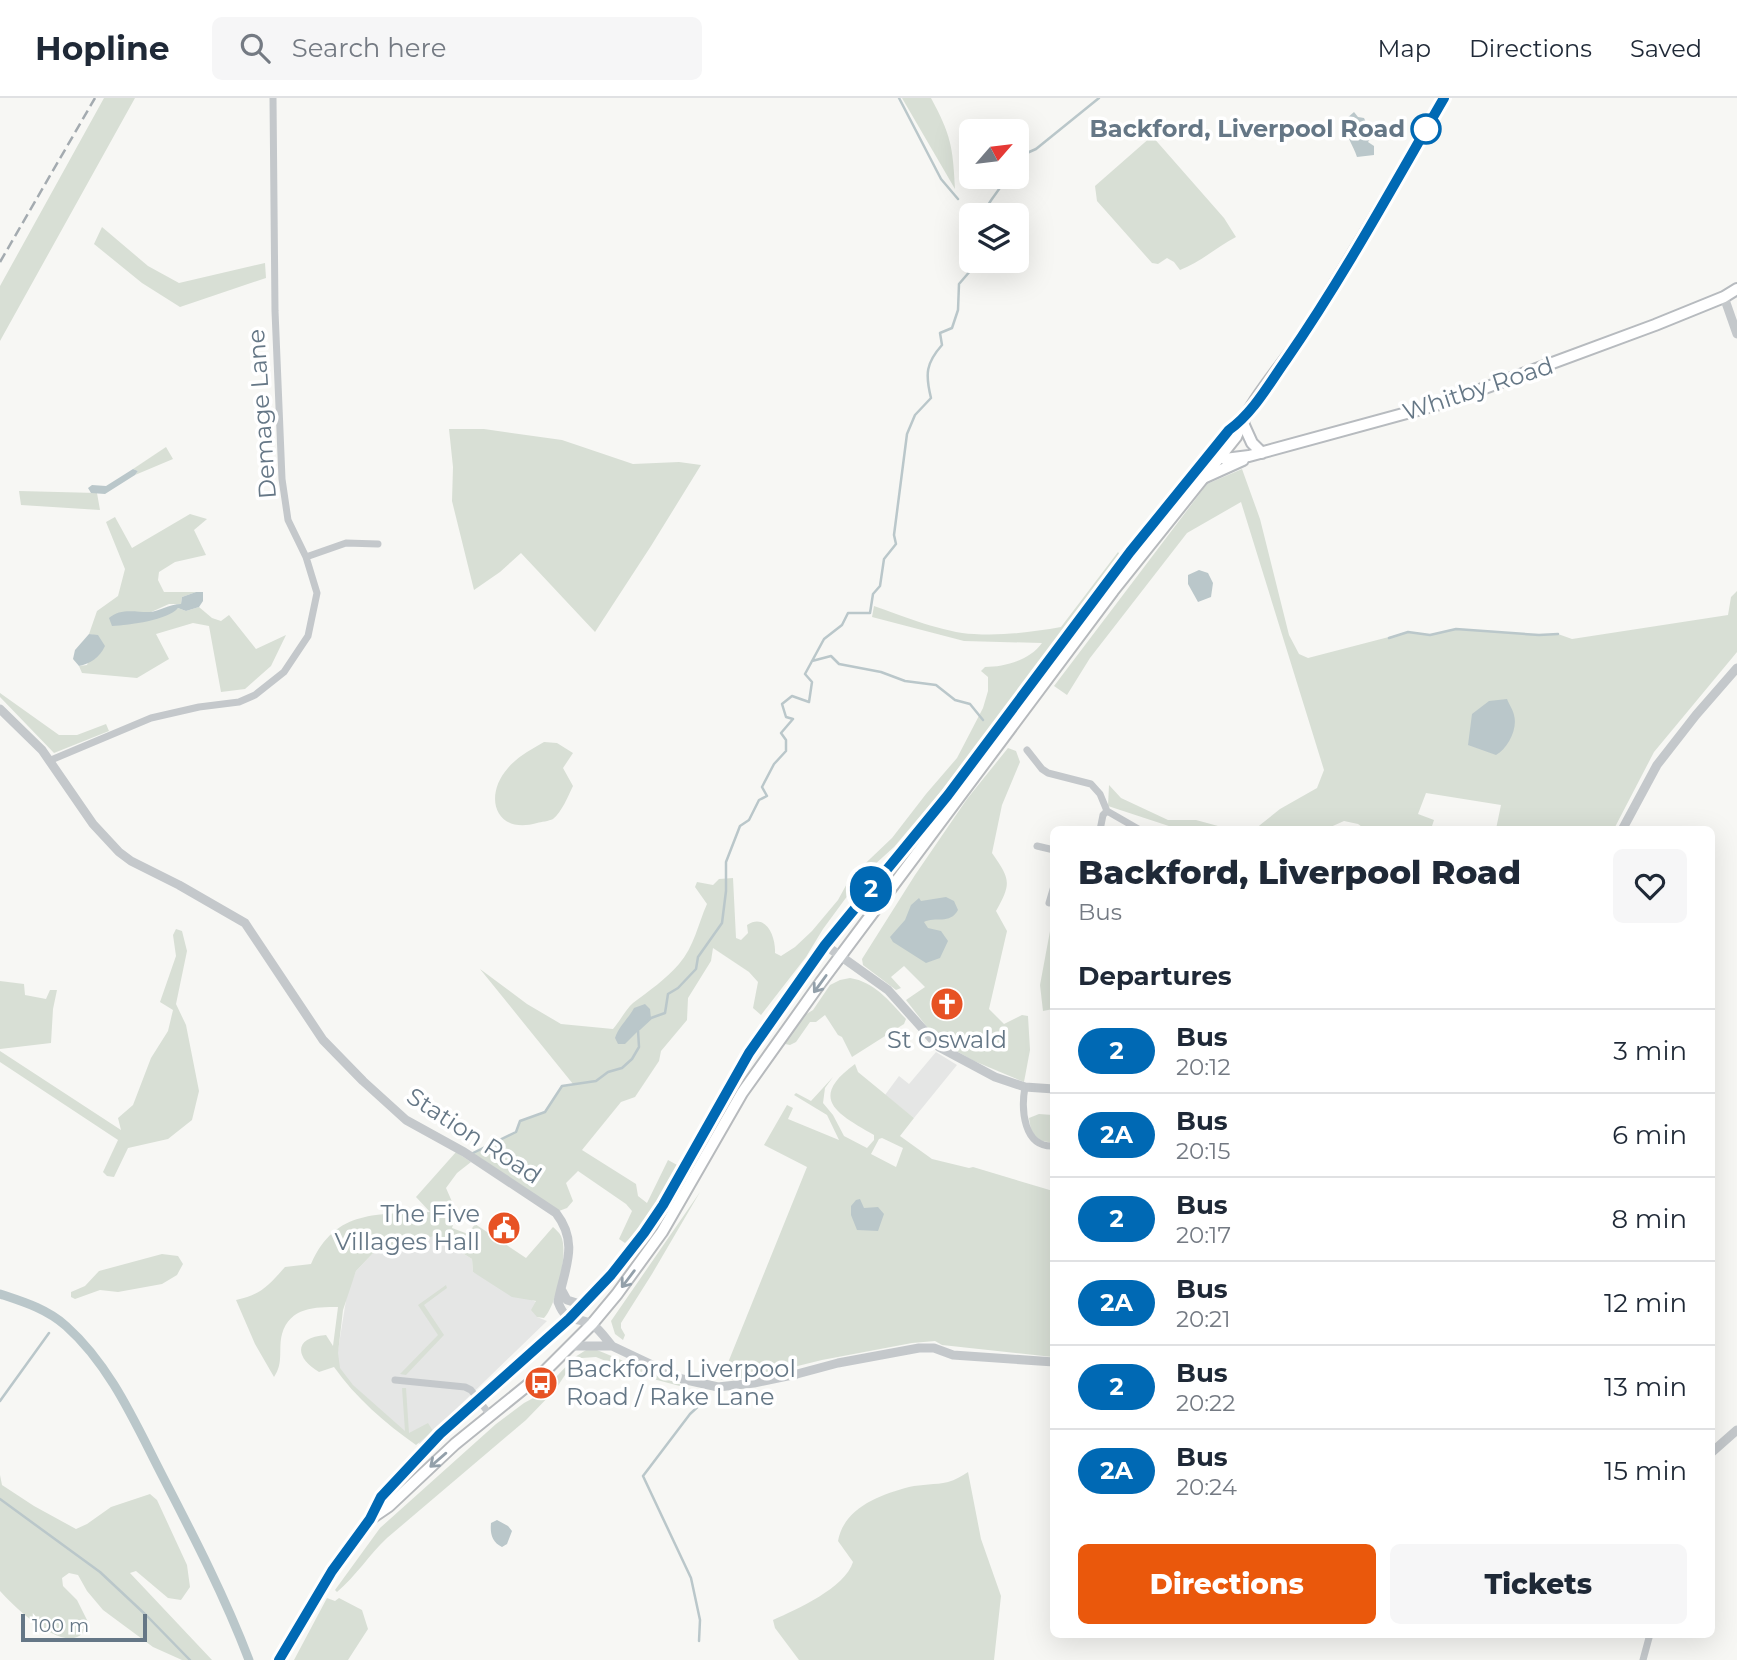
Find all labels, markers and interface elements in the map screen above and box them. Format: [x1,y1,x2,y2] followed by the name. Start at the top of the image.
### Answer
[212,17,702,80] search box
[35,28,170,68] text: Hopline
[236,29,274,67] icon: search
[292,32,446,64] text: Search here
[1378,34,1431,63] text: Map
[1469,34,1592,63] text: Directions
[1630,34,1702,63] text: Saved
[1089,114,1405,143] place label: Backford, Liverpool Road
[1411,114,1441,144] marker: Backford, Liverpool Road
[959,119,1029,189] north arrow
[959,119,1029,273] map controls
[959,203,1029,273] button: layers
[241,328,282,500] street label: Demage Lane
[1399,351,1557,426] street label: Whitby Road
[1613,849,1687,923] button: heart
[1078,852,1521,892] text: Backford, Liverpool Road
[848,866,894,912] line badge: 2
[864,874,878,903] text: 2
[1078,898,1122,926] text: Bus
[1078,960,1232,992] text: Departures
[812,974,827,993] one-way arrow
[928,985,966,1023] church icon: St Oswald
[1176,1021,1228,1053] text: Bus
[887,1025,1007,1054] place label: St Oswald
[1613,1035,1687,1067] text: 3 min
[1109,1036,1124,1065] text: 2
[1176,1053,1230,1081] text: 20:12
[402,1081,547,1190] street label: Station Road
[1176,1105,1228,1137] text: Bus
[1612,1119,1687,1151] text: 6 min
[1100,1120,1133,1149] text: 2A
[1176,1137,1230,1165] text: 20:15
[1176,1189,1228,1221] text: Bus
[335,1199,480,1256] place label: The Five Villages Hall
[1611,1203,1687,1235] text: 8 min
[1109,1204,1124,1233] text: 2
[485,1209,523,1247] public building icon: The Five Villages Hall
[1176,1221,1231,1249] text: 20:17
[621,1270,636,1288] one-way arrow
[1176,1273,1228,1305] text: Bus
[1604,1287,1687,1319] text: 12 min
[1100,1288,1133,1317] text: 2A
[1176,1305,1230,1333] text: 20:21
[566,1354,796,1411] place label: Backford, Liverpool Road / Rake Lane
[1176,1357,1228,1389] text: Bus
[522,1364,560,1402] bus stop icon: Backford, Liverpool Road / Rake Lane
[1604,1371,1687,1403] text: 13 min
[1109,1372,1124,1401] text: 2
[1176,1389,1235,1417] text: 20:22
[1176,1441,1228,1473] text: Bus
[429,1451,447,1467] one-way arrow
[1604,1455,1687,1487] text: 15 min
[1100,1456,1133,1485] text: 2A
[1176,1473,1237,1501] text: 20:24
[1078,1544,1376,1624] button: Directions
[1390,1544,1687,1624] button: Tickets
[21,1611,147,1643] scale bar
[32,1614,89,1637] text: 100 m

